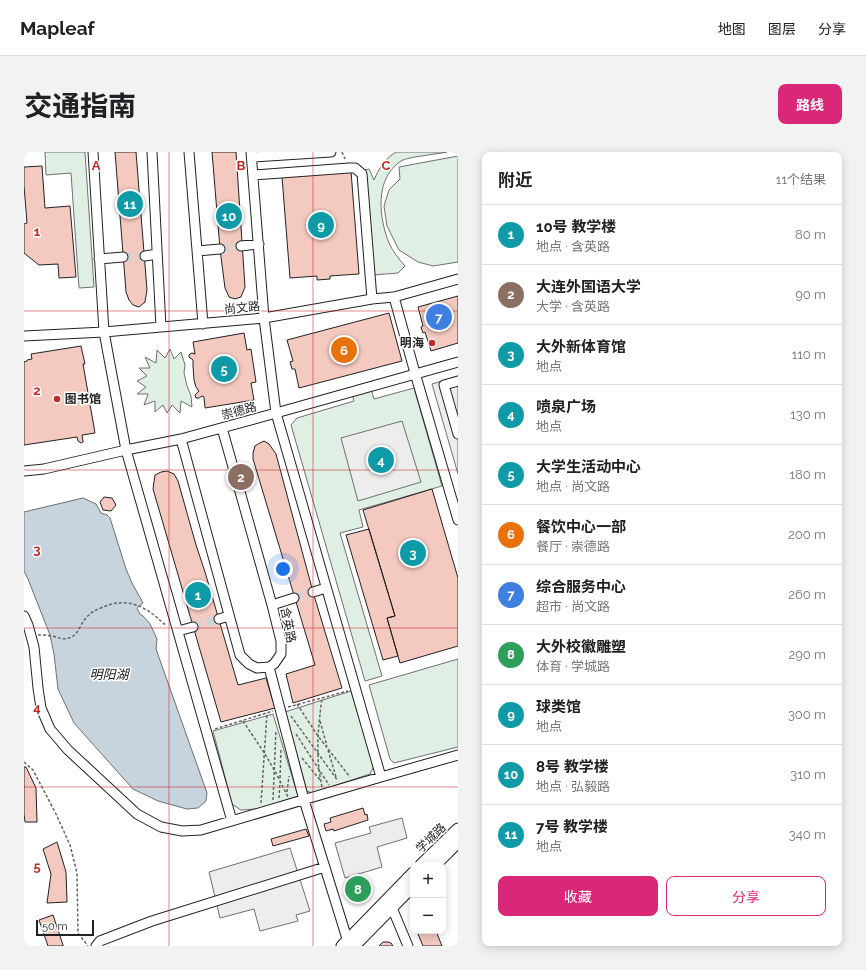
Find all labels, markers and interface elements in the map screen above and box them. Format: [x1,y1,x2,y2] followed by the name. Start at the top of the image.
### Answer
[20,17,95,39] text: Mapleaf
[718,21,746,37] text: 地图
[768,21,796,37] text: 图层
[818,21,846,37] text: 分享
[778,84,842,124] button: 路线
[24,90,136,123] text: 交通指南
[92,158,101,173] text: A
[237,158,246,173] text: B
[382,158,391,173] text: C
[498,170,532,190] text: 附近
[776,172,826,187] text: 11个结果
[117,189,143,219] pin: 11
[216,201,242,231] pin: 10
[308,210,334,240] pin: 9
[536,218,616,236] text: 10号 教学楼
[34,224,41,239] text: 1
[508,227,514,242] text: 1
[795,227,826,242] text: 80 m
[536,239,610,254] text: 地点 · 含英路
[536,278,641,296] text: 大连外国语大学
[507,287,515,302] text: 2
[795,287,826,302] text: 90 m
[223,299,261,317] street label: 尚文路
[536,299,610,314] text: 大学 · 含英路
[426,302,452,332] pin: 7
[331,335,357,365] pin: 6
[400,336,424,350] place label: 明海
[427,338,437,348] marker: 明海
[536,338,626,356] text: 大外新体育馆
[507,347,515,362] text: 3
[792,347,826,362] text: 110 m
[211,354,237,384] pin: 5
[536,359,562,374] text: 地点
[33,383,41,398] text: 2
[65,392,101,406] place label: 图书馆
[52,394,62,404] marker: 图书馆
[536,398,596,416] text: 喷泉广场
[220,400,258,422] street label: 崇德路
[507,407,515,422] text: 4
[790,407,826,422] text: 130 m
[536,419,562,434] text: 地点
[368,445,394,475] pin: 4
[536,458,641,476] text: 大学生活动中心
[228,462,254,492] pin: 2
[507,467,515,482] text: 5
[790,467,826,482] text: 180 m
[536,479,610,494] text: 地点 · 尚文路
[536,518,626,536] text: 餐饮中心一部
[507,527,515,542] text: 6
[788,527,826,542] text: 200 m
[400,538,426,568] pin: 3
[536,539,610,554] text: 餐厅 · 崇德路
[33,542,41,557] text: 3
[273,559,293,579] your location
[536,578,626,596] text: 综合服务中心
[185,580,211,610] pin: 1
[507,587,515,602] text: 7
[788,587,826,602] text: 260 m
[536,599,610,614] text: 超市 · 尚文路
[278,606,298,644] street label: 含英路
[536,638,626,656] text: 大外校徽雕塑
[507,647,515,662] text: 8
[788,647,826,662] text: 290 m
[536,659,610,674] text: 体育 · 学城路
[89,667,130,682] water label: 明阳湖
[536,698,581,716] text: 球类馆
[33,700,41,715] text: 4
[507,707,515,722] text: 9
[788,707,826,722] text: 300 m
[536,719,562,734] text: 地点
[536,758,609,776] text: 8号 教学楼
[504,767,518,782] text: 10
[790,767,826,782] text: 310 m
[536,779,610,794] text: 地点 · 弘毅路
[536,818,608,836] text: 7号 教学楼
[413,820,449,856] street label: 学城路
[505,827,517,842] text: 11
[789,827,826,842] text: 340 m
[536,839,562,854] text: 地点
[33,859,41,874] text: 5
[410,862,446,934] map controls
[410,862,446,898] button: +
[345,874,371,904] pin: 8
[498,876,658,916] button: 收藏
[666,876,826,916] button: 分享
[410,898,446,934] button: −
[36,918,94,937] scale bar
[42,920,68,933] text: 50 m

